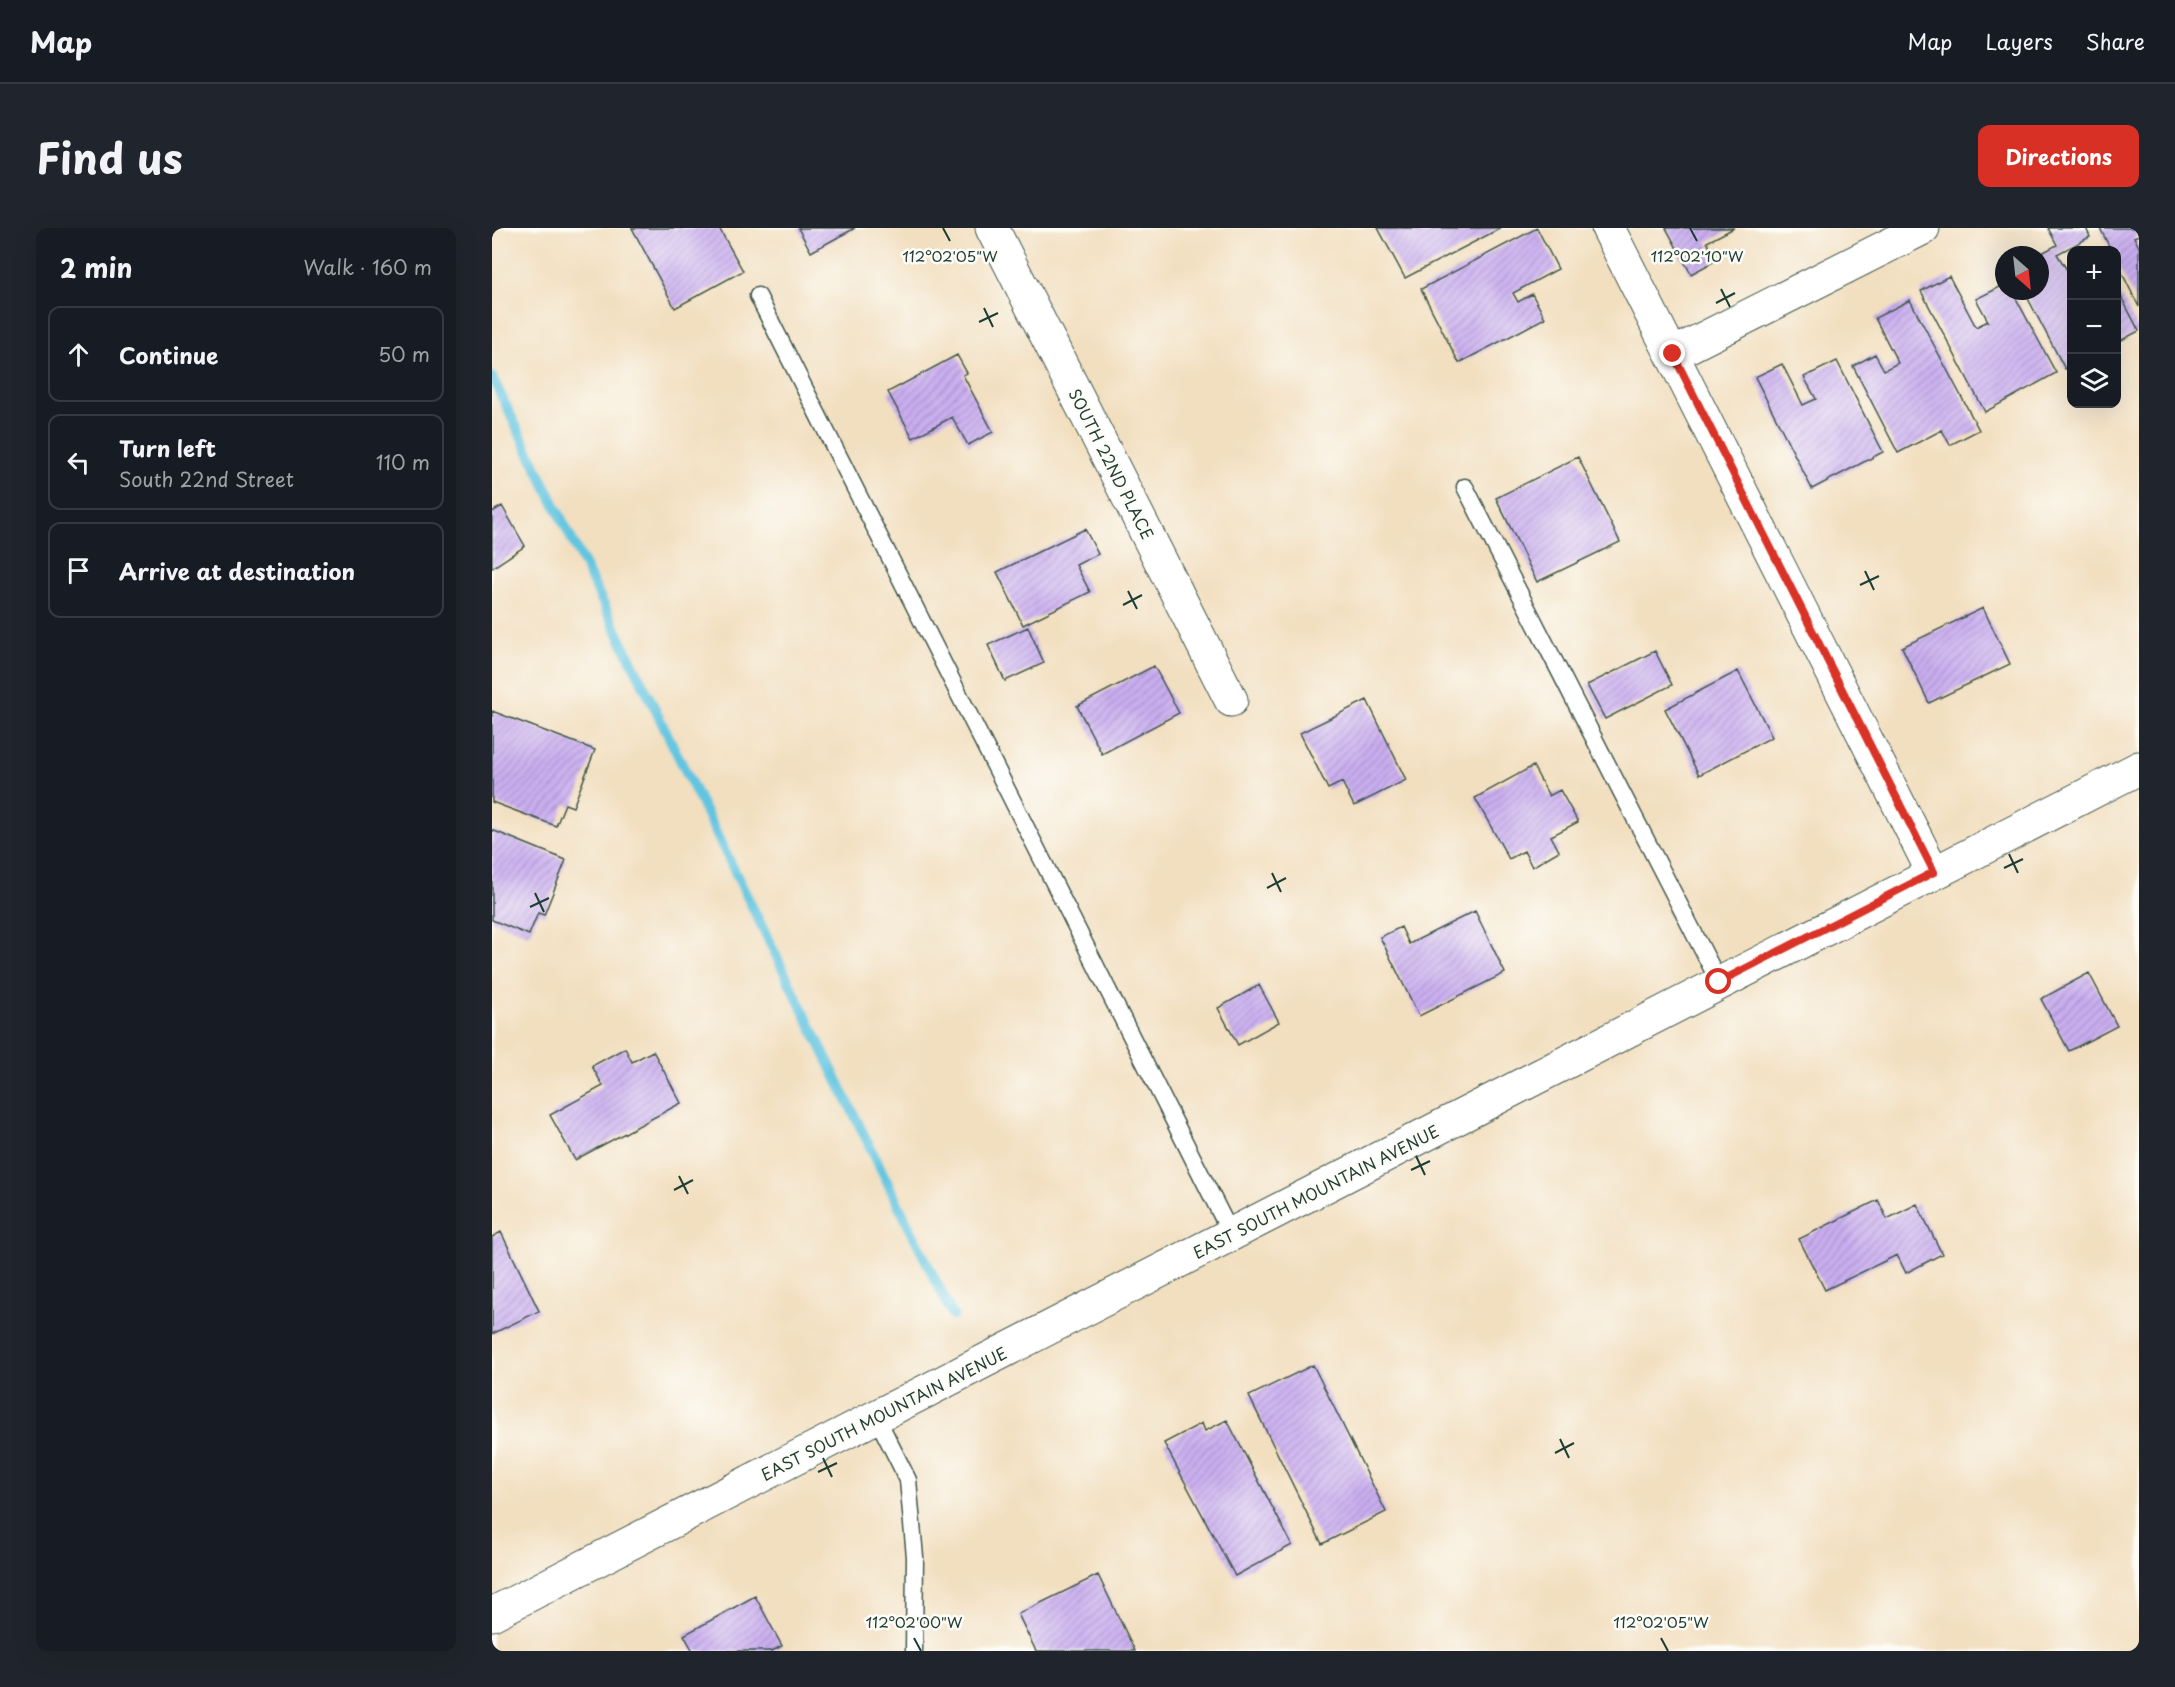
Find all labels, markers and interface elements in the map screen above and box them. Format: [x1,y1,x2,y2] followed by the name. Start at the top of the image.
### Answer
[30,20,92,63] text: Map
[1908,25,1952,57] text: Map
[1985,25,2053,57] text: Layers
[2086,25,2145,57] text: Share
[36,125,183,188] text: Find us
[1978,125,2139,187] button: Directions
[902,244,998,267] text: 112°02'05"W
[1651,244,1744,267] text: 112°02'10"W
[1995,246,2049,300] north arrow
[2067,246,2121,408] map controls
[2067,246,2121,300] button: +
[60,248,133,287] text: 2 min
[304,252,432,282] text: Walk · 160 m
[2067,300,2121,354] button: −
[62,338,95,371] icon: ahead
[119,338,218,371] text: Continue
[378,339,430,369] text: 50 m
[1659,340,1685,366] route end
[2067,354,2121,408] button: layers
[1063,384,1160,543] street label: SOUTH 22ND PLACE
[119,431,216,464] text: Turn left
[62,446,95,479] icon: left
[376,447,430,477] text: 110 m
[119,464,294,494] text: South 22nd Street
[62,554,95,587] icon: arrive
[119,554,355,587] text: Arrive at destination
[1705,968,1731,994] route start
[1188,1118,1443,1264] street label: EAST SOUTH MOUNTAIN AVENUE
[756,1340,1011,1486] street label: EAST SOUTH MOUNTAIN AVENUE
[866,1610,963,1633] text: 112°02'00"W
[1613,1610,1709,1633] text: 112°02'05"W

